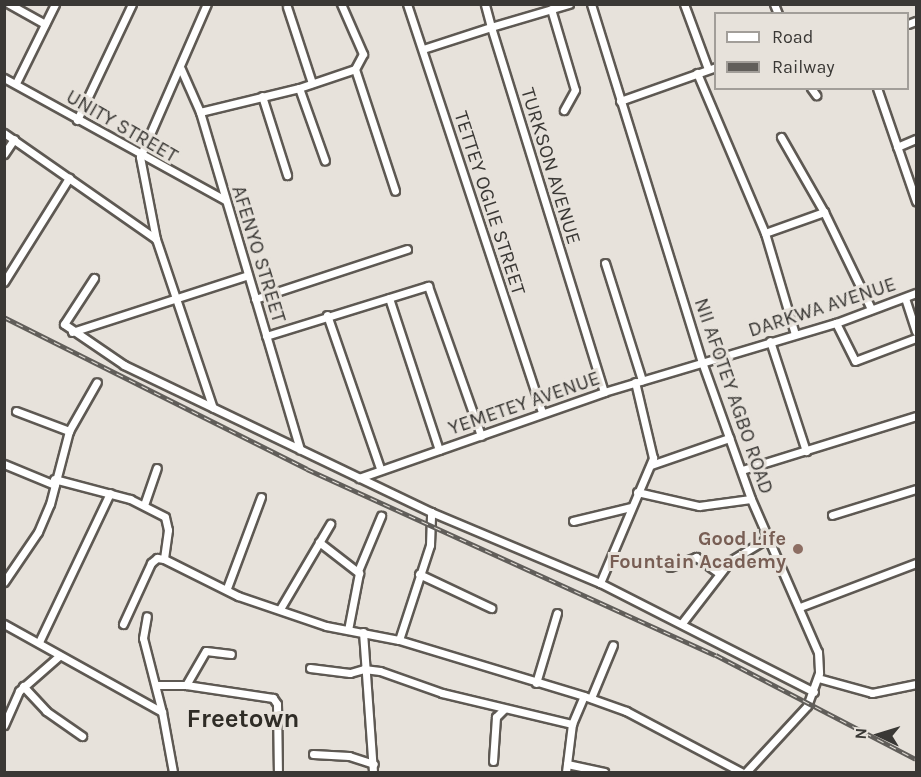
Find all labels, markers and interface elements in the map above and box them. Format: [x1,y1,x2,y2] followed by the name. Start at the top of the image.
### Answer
[714,12,909,90] legend
[772,26,813,48] text: Road
[772,56,835,78] text: Railway
[62,84,182,168] street label: UNITY STREET
[516,85,586,247] street label: TURKSON AVENUE
[449,108,531,298] street label: TETTEY OGLIE STREET
[227,183,291,325] street label: AFENYO STREET
[745,272,899,342] street label: DARKWA AVENUE
[689,295,779,497] street label: NII AFOTEY AGBO ROAD
[445,366,603,440] street label: YEMETEY AVENUE
[609,526,786,573] place label: Good Life Fountain Academy
[791,542,805,556] marker: Good Life Fountain Academy
[187,703,299,735] district label: Freetown
[849,705,909,765] north arrow
[851,727,870,740] text: N

